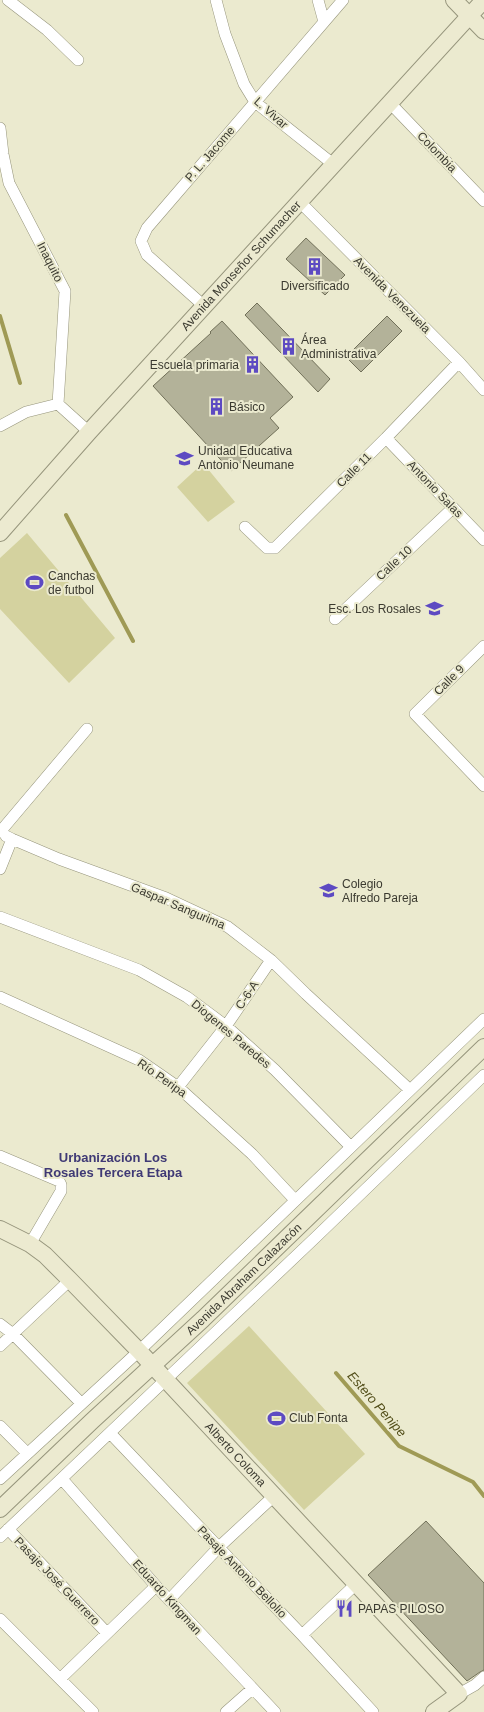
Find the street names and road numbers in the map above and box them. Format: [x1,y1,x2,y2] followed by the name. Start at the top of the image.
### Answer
[251,94,291,132] street label: L. Vivar
[182,123,238,184] street label: P. L. Jacome
[414,129,460,175] street label: Colombia
[178,198,304,333] street label: Avenida Monseñor Schumacher
[34,240,66,284] street label: Inaquito
[351,254,433,336] street label: Avenida Venezuela
[334,450,374,490] street label: Calle 11
[404,457,466,521] street label: Antonio Salas
[373,543,415,583] street label: Calle 10
[431,662,467,698] street label: Calle 9
[129,880,227,932] street label: Gaspar Sangurima
[232,978,262,1012] street label: C-6-A
[189,997,273,1071] street label: Diogenes Paredes
[135,1056,190,1100] street label: Río Peripa
[183,1221,304,1338] street label: Avenida Abraham Calazacón
[202,1419,269,1490] street label: Alberto Coloma
[195,1523,290,1621] street label: Pasaje Antonio Bellolio
[11,1534,103,1628] street label: Pasaje José Guerrero
[130,1557,204,1637] street label: Eduardo Kingman

